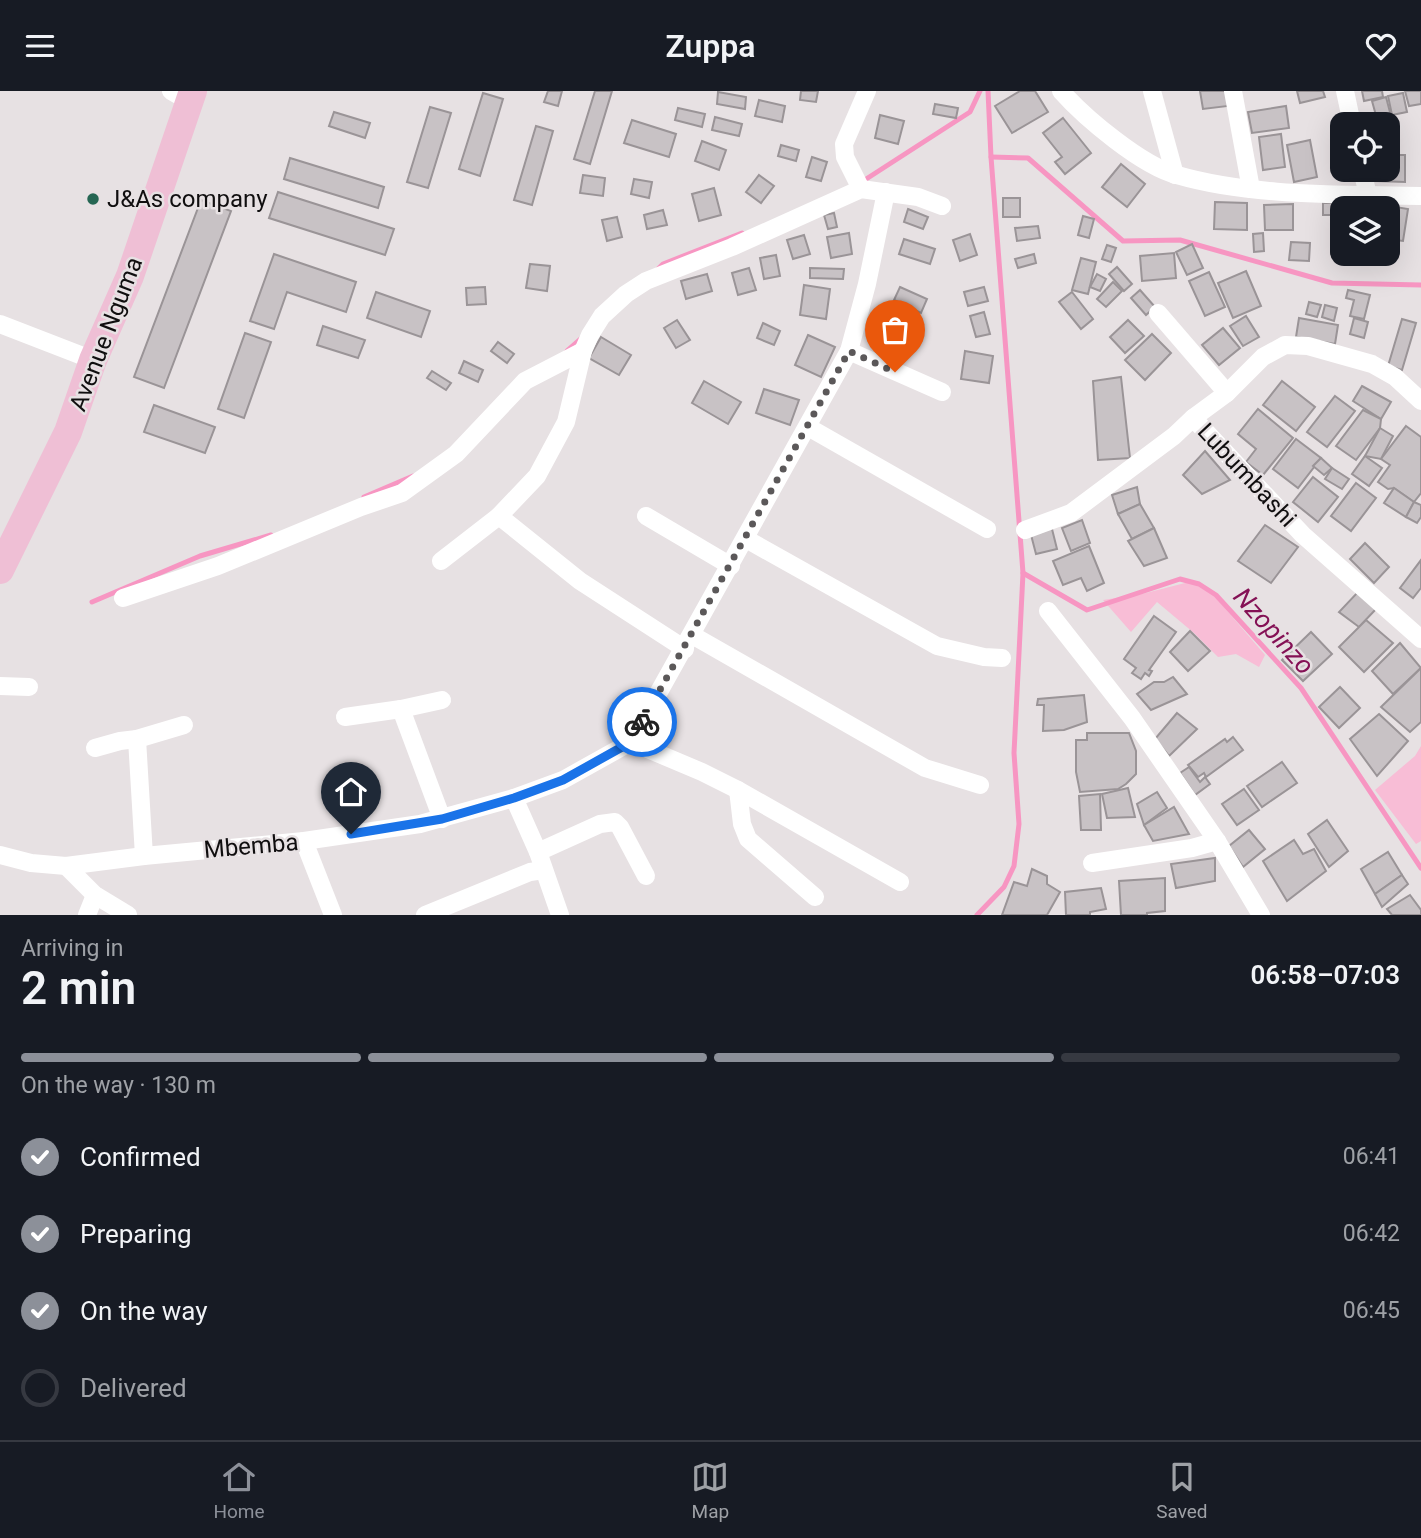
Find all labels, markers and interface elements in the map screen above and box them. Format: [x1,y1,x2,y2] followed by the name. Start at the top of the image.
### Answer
[21,27,59,65] icon: menu
[665,27,756,65] text: Zuppa
[1362,27,1400,65] icon: heart
[1330,112,1400,266] map controls
[1330,112,1400,182] button: locate
[107,185,268,213] place label: J&As company
[85,191,101,207] marker: J&As company
[1330,196,1400,266] button: layers
[64,253,148,415] street label: Avenue Nguma
[865,300,925,372] pin
[876,311,914,349] icon: bag
[1192,417,1302,533] street label: Lubumbashi
[1228,582,1320,680] water label: Nzopinzo
[607,687,677,757] courier
[623,703,661,741] icon: bike
[321,762,381,834] pin
[332,773,370,811] icon: home
[203,828,299,864] street label: Mbemba
[21,935,124,962] text: Arriving in
[1250,960,1400,990] text: 06:58–07:03
[21,961,136,1015] text: 2 min
[21,1072,216,1099] text: On the way · 130 m
[21,1138,59,1176] icon: check
[80,1142,201,1172] text: Confirmed
[1343,1143,1400,1170] text: 06:41
[21,1215,59,1253] icon: check
[80,1219,192,1249] text: Preparing
[1343,1220,1400,1247] text: 06:42
[21,1292,59,1330] icon: check
[80,1296,208,1326] text: On the way
[1343,1297,1400,1324] text: 06:45
[80,1373,187,1403] text: Delivered
[213,1458,265,1523] tab: Home
[691,1458,729,1523] tab: Map
[1156,1458,1208,1523] tab: Saved

